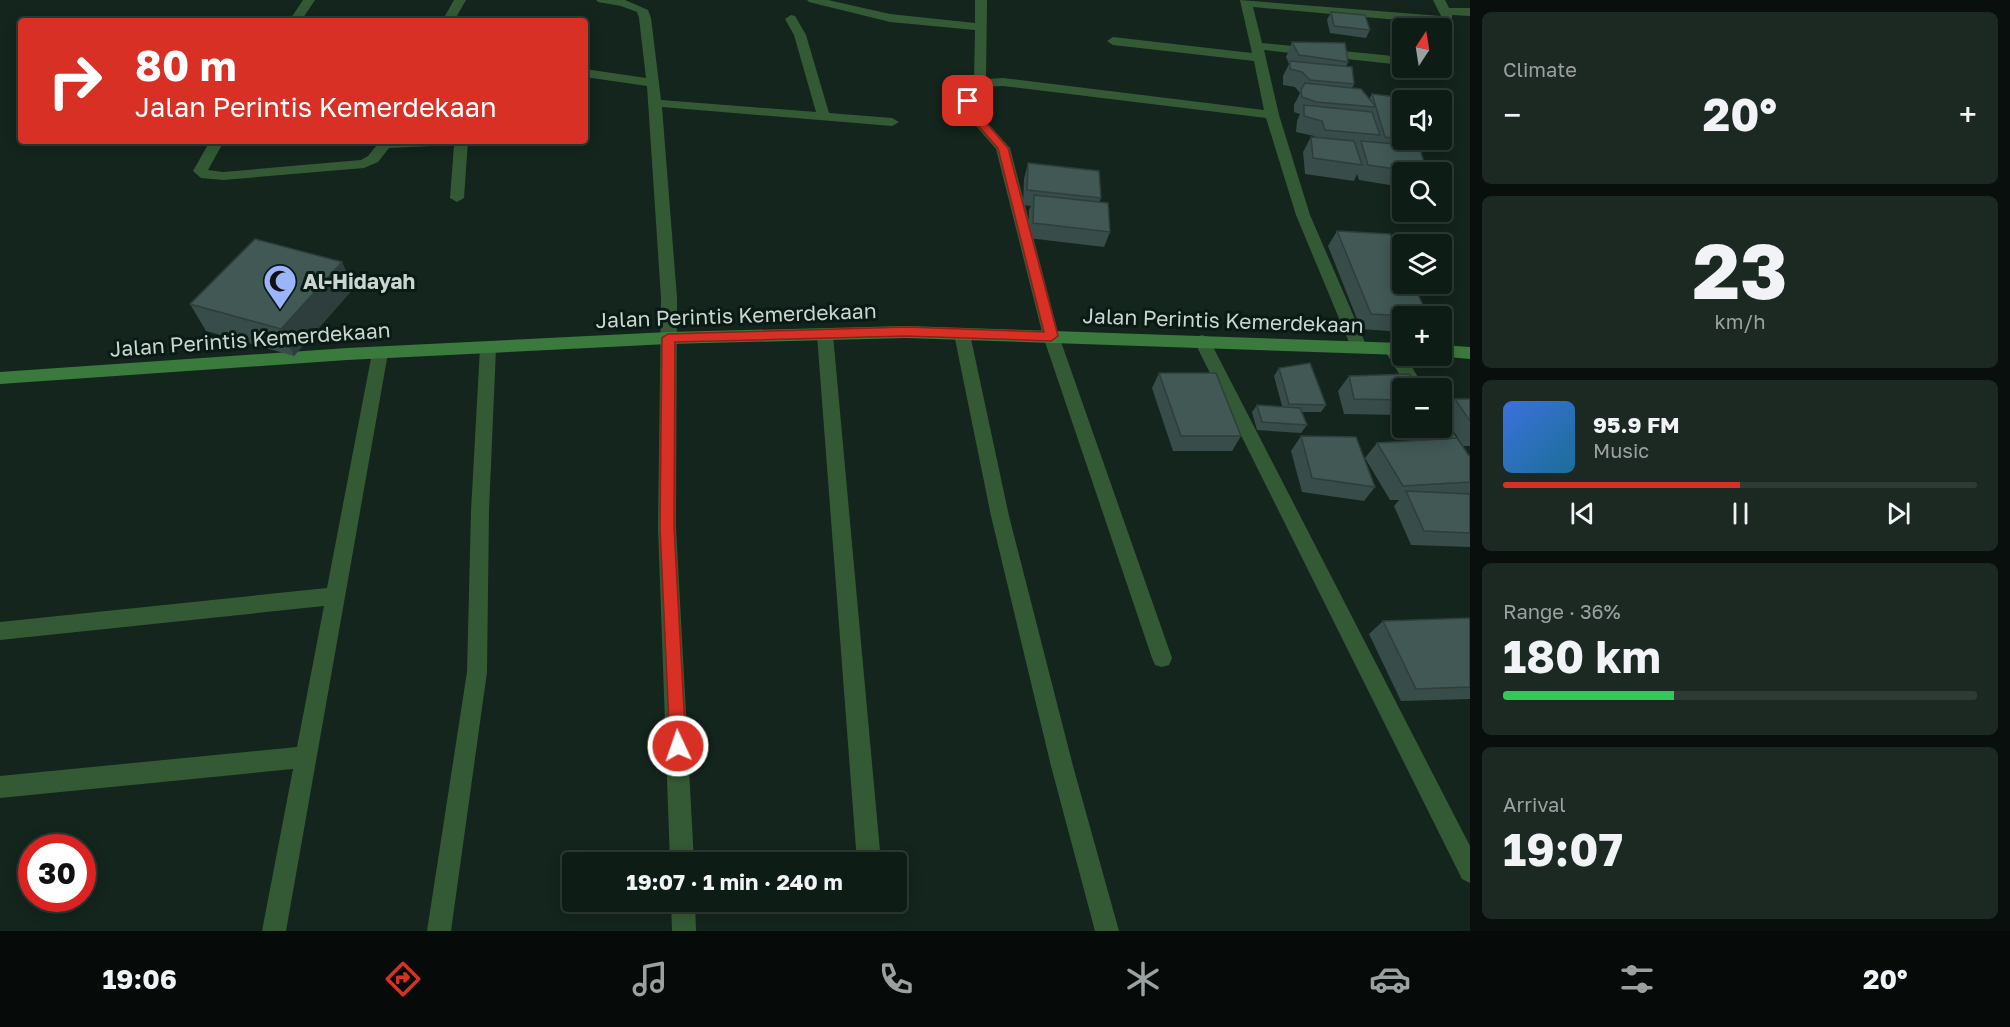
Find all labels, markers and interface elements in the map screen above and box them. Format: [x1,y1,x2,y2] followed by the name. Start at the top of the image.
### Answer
[1392,18,1452,78] north arrow
[1392,18,1452,438] map controls
[135,40,236,90] text: 80 m
[36,42,114,120] icon: right
[1503,57,1577,81] text: Climate
[942,75,993,126] pin
[951,84,984,117] icon: arrive
[1703,87,1777,141] text: 20°
[1392,90,1452,150] button: sound
[135,91,497,123] text: Jalan Perintis Kemerdekaan
[1503,95,1521,134] text: −
[1959,95,1977,134] text: +
[1392,162,1452,222] button: search
[1692,223,1788,316] text: 23
[1392,234,1452,294] button: layers
[262,263,298,310] mosque icon: Al-Hidayah
[303,268,415,294] place label: Al-Hidayah
[595,297,877,333] street label: Jalan Perintis Kemerdekaan
[1082,302,1364,338] street label: Jalan Perintis Kemerdekaan
[1392,306,1452,366] button: +
[1715,309,1765,333] text: km/h
[109,316,391,362] street label: Jalan Perintis Kemerdekaan
[1392,378,1452,438] button: −
[1593,411,1680,438] text: 95.9 FM
[1593,438,1649,462] text: Music
[1566,497,1599,530] icon: previous
[1724,497,1757,530] icon: pause
[1882,497,1915,530] icon: next
[1503,599,1621,623] text: Range · 36%
[1503,629,1661,683] text: 180 km
[646,714,710,778] position arrow
[1503,792,1566,816] text: Arrival
[1503,822,1623,876] text: 19:07
[18,834,96,912] speed limit sign: 30
[626,868,843,895] text: 19:07 · 1 min · 240 m
[382,958,424,1000] icon: directions
[629,958,671,1000] icon: music
[875,958,917,1000] icon: phone
[1122,958,1164,1000] icon: climate
[1369,958,1411,1000] icon: car
[1616,958,1658,1000] icon: filters
[102,963,177,995] text: 19:06
[1863,963,1908,995] text: 20°

